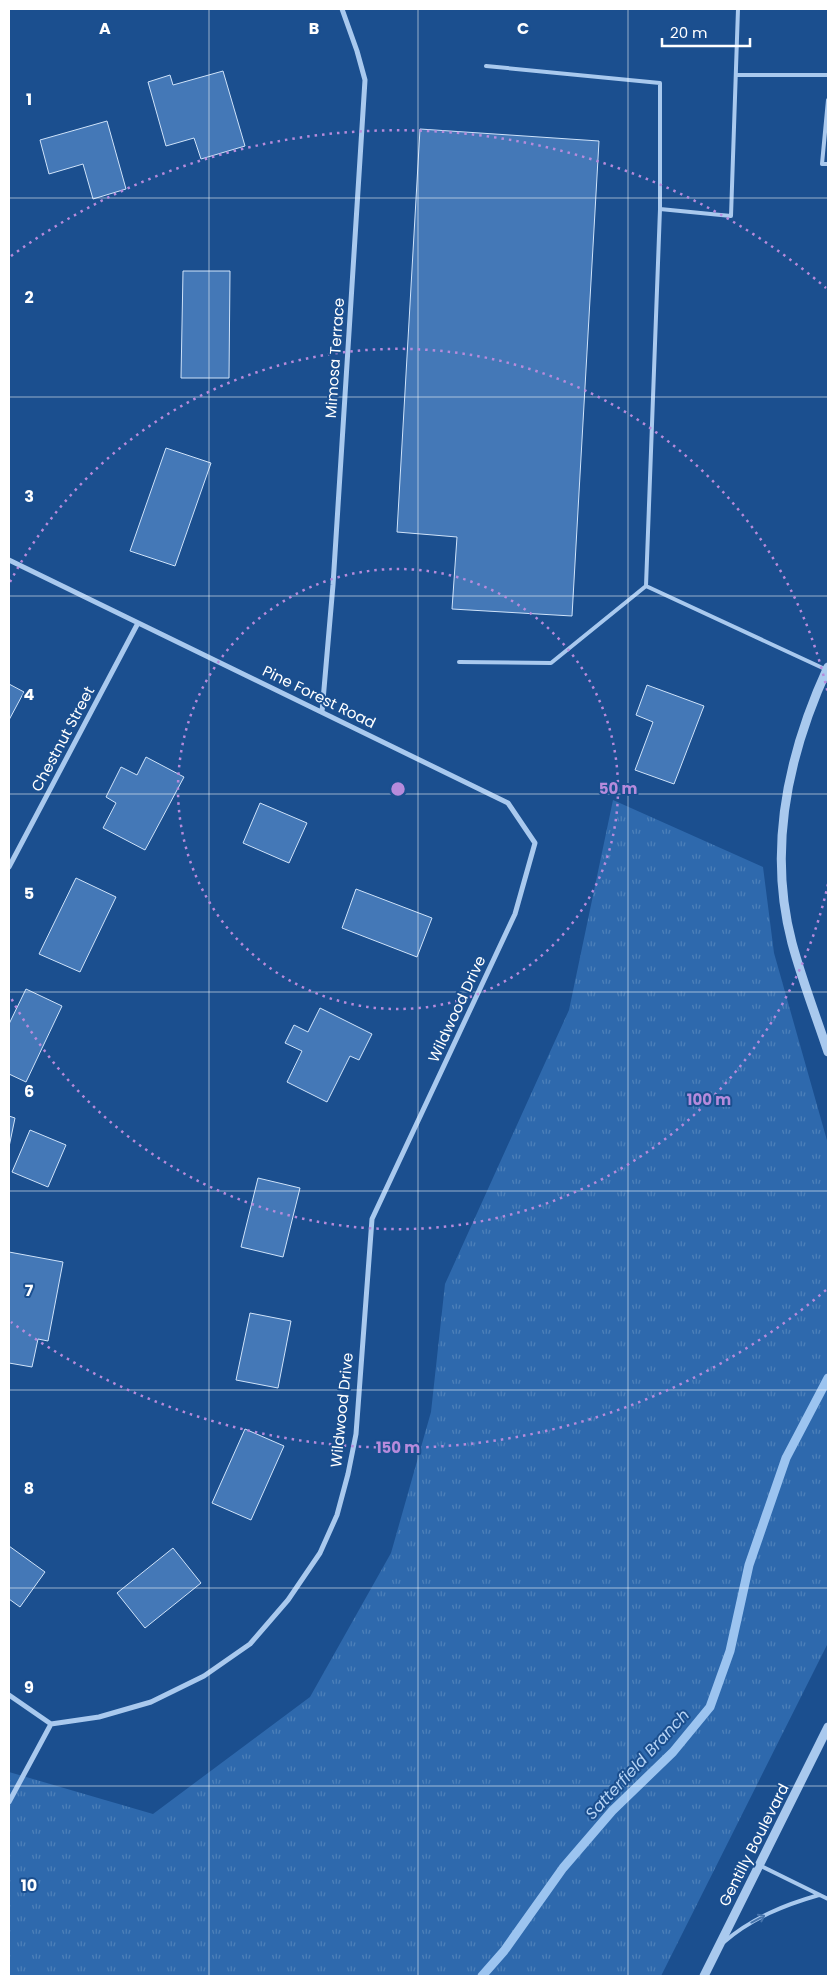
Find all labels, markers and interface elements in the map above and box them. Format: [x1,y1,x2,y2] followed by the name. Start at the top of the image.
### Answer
[662,15,750,47] scale bar
[99,17,111,40] text: A
[309,17,319,40] text: B
[517,17,529,40] text: C
[670,22,708,43] text: 20 m
[26,88,32,111] text: 1
[24,286,34,309] text: 2
[320,297,349,419] street label: Mimosa Terrace
[24,485,34,508] text: 3
[259,660,379,733] street label: Pine Forest Road
[26,682,99,795] street label: Chestnut Street
[24,683,35,706] text: 4
[599,778,637,799] text: 50 m
[389,780,407,798] centre of rings
[24,882,34,905] text: 5
[423,952,490,1066] street label: Wildwood Drive
[24,1080,34,1103] text: 6
[687,1089,731,1110] text: 100 m
[25,1279,34,1302] text: 7
[325,1351,358,1468] street label: Wildwood Drive
[376,1437,420,1458] text: 150 m
[24,1477,34,1500] text: 8
[24,1676,34,1699] text: 9
[580,1704,695,1825] water label: Satterfield Branch
[714,1780,794,1910] street label: Gentilly Boulevard
[21,1874,37,1897] text: 10
[750,1913,765,1923] one-way arrow

